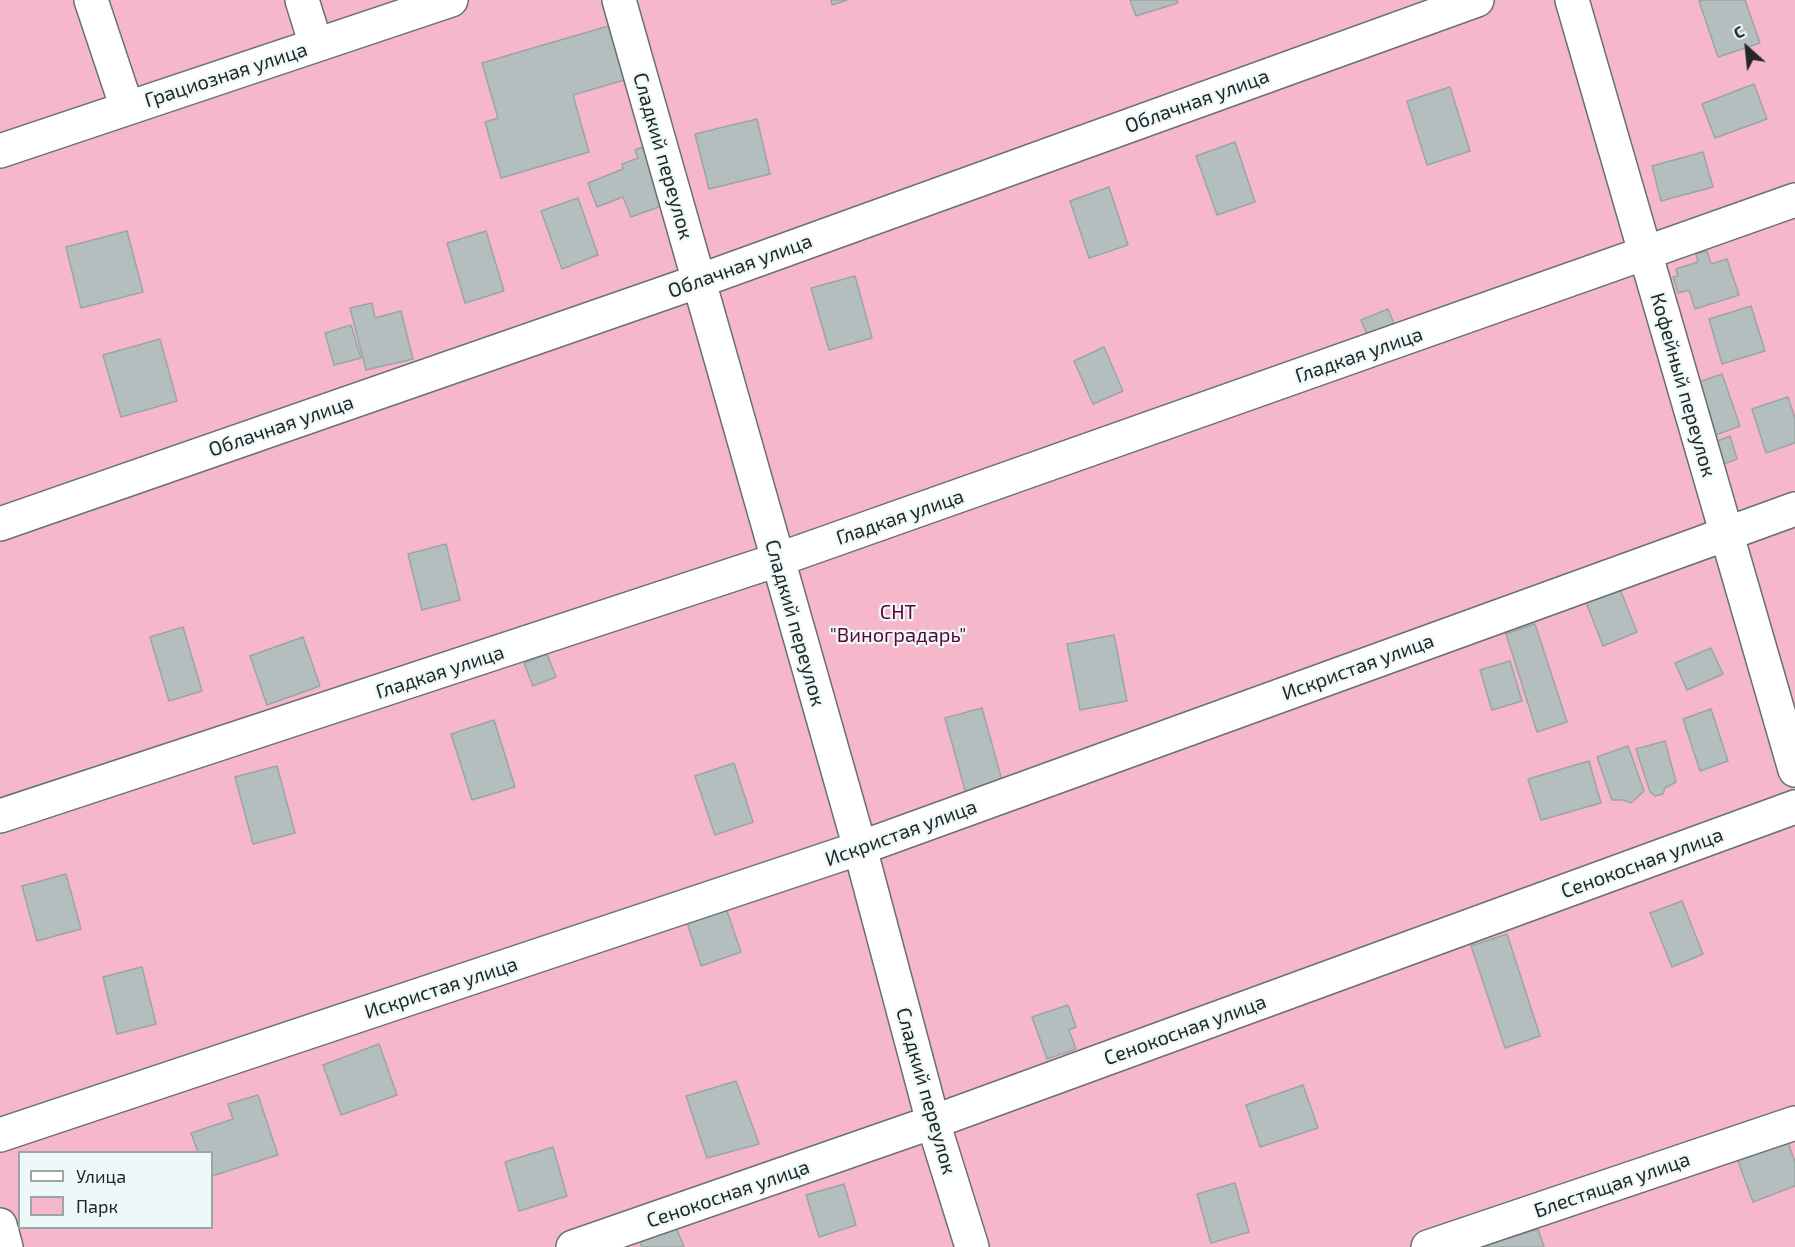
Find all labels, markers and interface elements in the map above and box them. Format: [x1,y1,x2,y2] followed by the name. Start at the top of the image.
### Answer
[1717,18,1777,78] north arrow
[1730,21,1747,42] text: С
[142,37,310,113] street label: Грациозная улица
[1122,64,1272,138] street label: Облачная улица
[628,70,698,242] street label: Сладкий переулок
[665,229,815,303] street label: Облачная улица
[1645,290,1721,480] street label: Кофейный переулок
[1292,322,1426,388] street label: Гладкая улица
[205,390,357,462] street label: Облачная улица
[833,484,967,550] street label: Гладкая улица
[760,537,830,709] street label: Сладкий переулок
[830,600,966,647] park label: СНТ "Виноградарь"
[1279,628,1437,706] street label: Искристая улица
[373,640,507,704] street label: Гладкая улица
[822,794,980,872] street label: Искристая улица
[1558,823,1726,903] street label: Сенокосная улица
[361,952,521,1024] street label: Искристая улица
[1101,990,1269,1070] street label: Сенокосная улица
[891,1005,961,1177] street label: Сладкий переулок
[1531,1147,1693,1223] street label: Блестящая улица
[18,1151,213,1229] legend
[643,1155,813,1233] street label: Сенокосная улица
[76,1165,126,1187] text: Улица
[76,1195,118,1217] text: Парк

